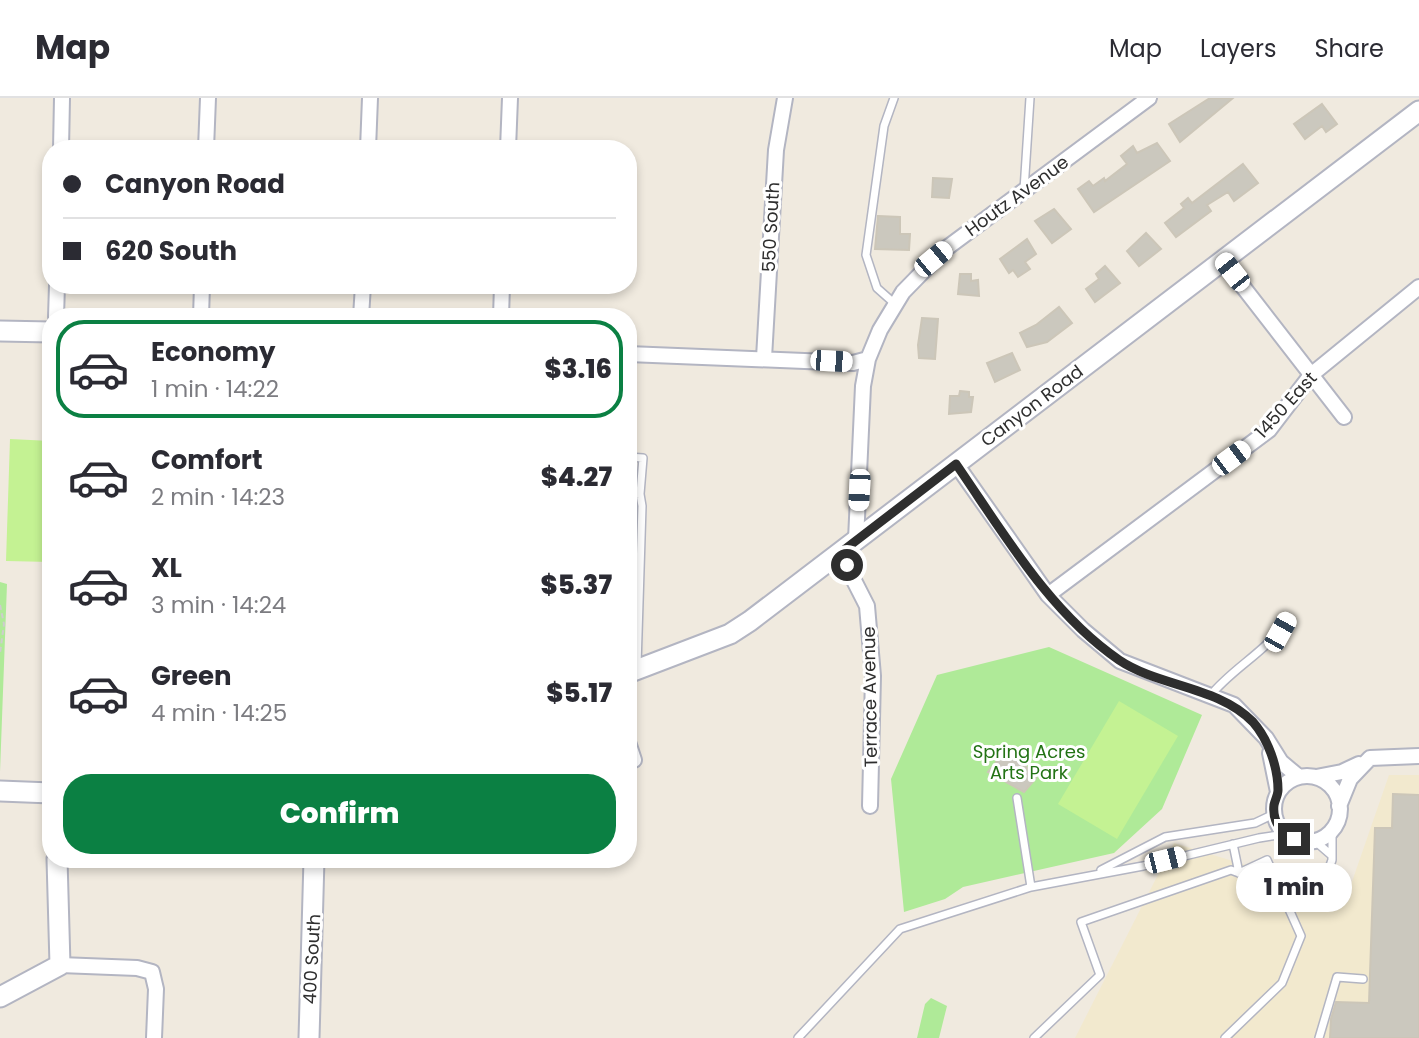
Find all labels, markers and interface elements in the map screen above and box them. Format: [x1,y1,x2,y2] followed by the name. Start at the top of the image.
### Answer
[35,24,110,71] text: Map
[1109,32,1162,65] text: Map
[1200,32,1276,65] text: Layers
[1314,32,1384,65] text: Share
[960,149,1074,242] street label: Houtz Avenue
[105,166,285,202] text: Canyon Road
[756,181,785,273] street label: 550 South
[105,233,237,269] text: 620 South
[911,237,956,281] car
[1211,249,1254,295] car
[151,334,275,370] text: Economy
[67,338,130,401] icon: car
[810,349,853,373] car
[545,351,612,387] text: $3.16
[975,359,1088,452] street label: Canyon Road
[1249,366,1322,443] street label: 1450 East
[151,373,279,405] text: 1 min · 14:22
[1208,437,1255,479] car
[151,442,263,478] text: Comfort
[67,446,130,509] icon: car
[541,459,612,495] text: $4.27
[848,468,871,512] car
[151,481,285,513] text: 2 min · 14:23
[831,549,863,581] route start
[151,550,182,586] text: XL
[67,554,130,617] icon: car
[540,567,612,603] text: $5.37
[151,589,286,621] text: 3 min · 14:24
[1261,609,1300,655] car
[856,626,883,768] street label: Terrace Avenue
[151,658,232,694] text: Green
[67,662,130,725] icon: car
[546,675,612,711] text: $5.17
[151,697,287,729] text: 4 min · 14:25
[973,739,1085,785] park label: Spring Acres Arts Park
[63,774,616,854] button: Confirm
[1278,823,1310,855] route end
[1143,845,1188,875] car
[1236,864,1352,912] callout: 1 min
[1264,871,1324,903] text: 1 min
[297,913,326,1005] street label: 400 South

